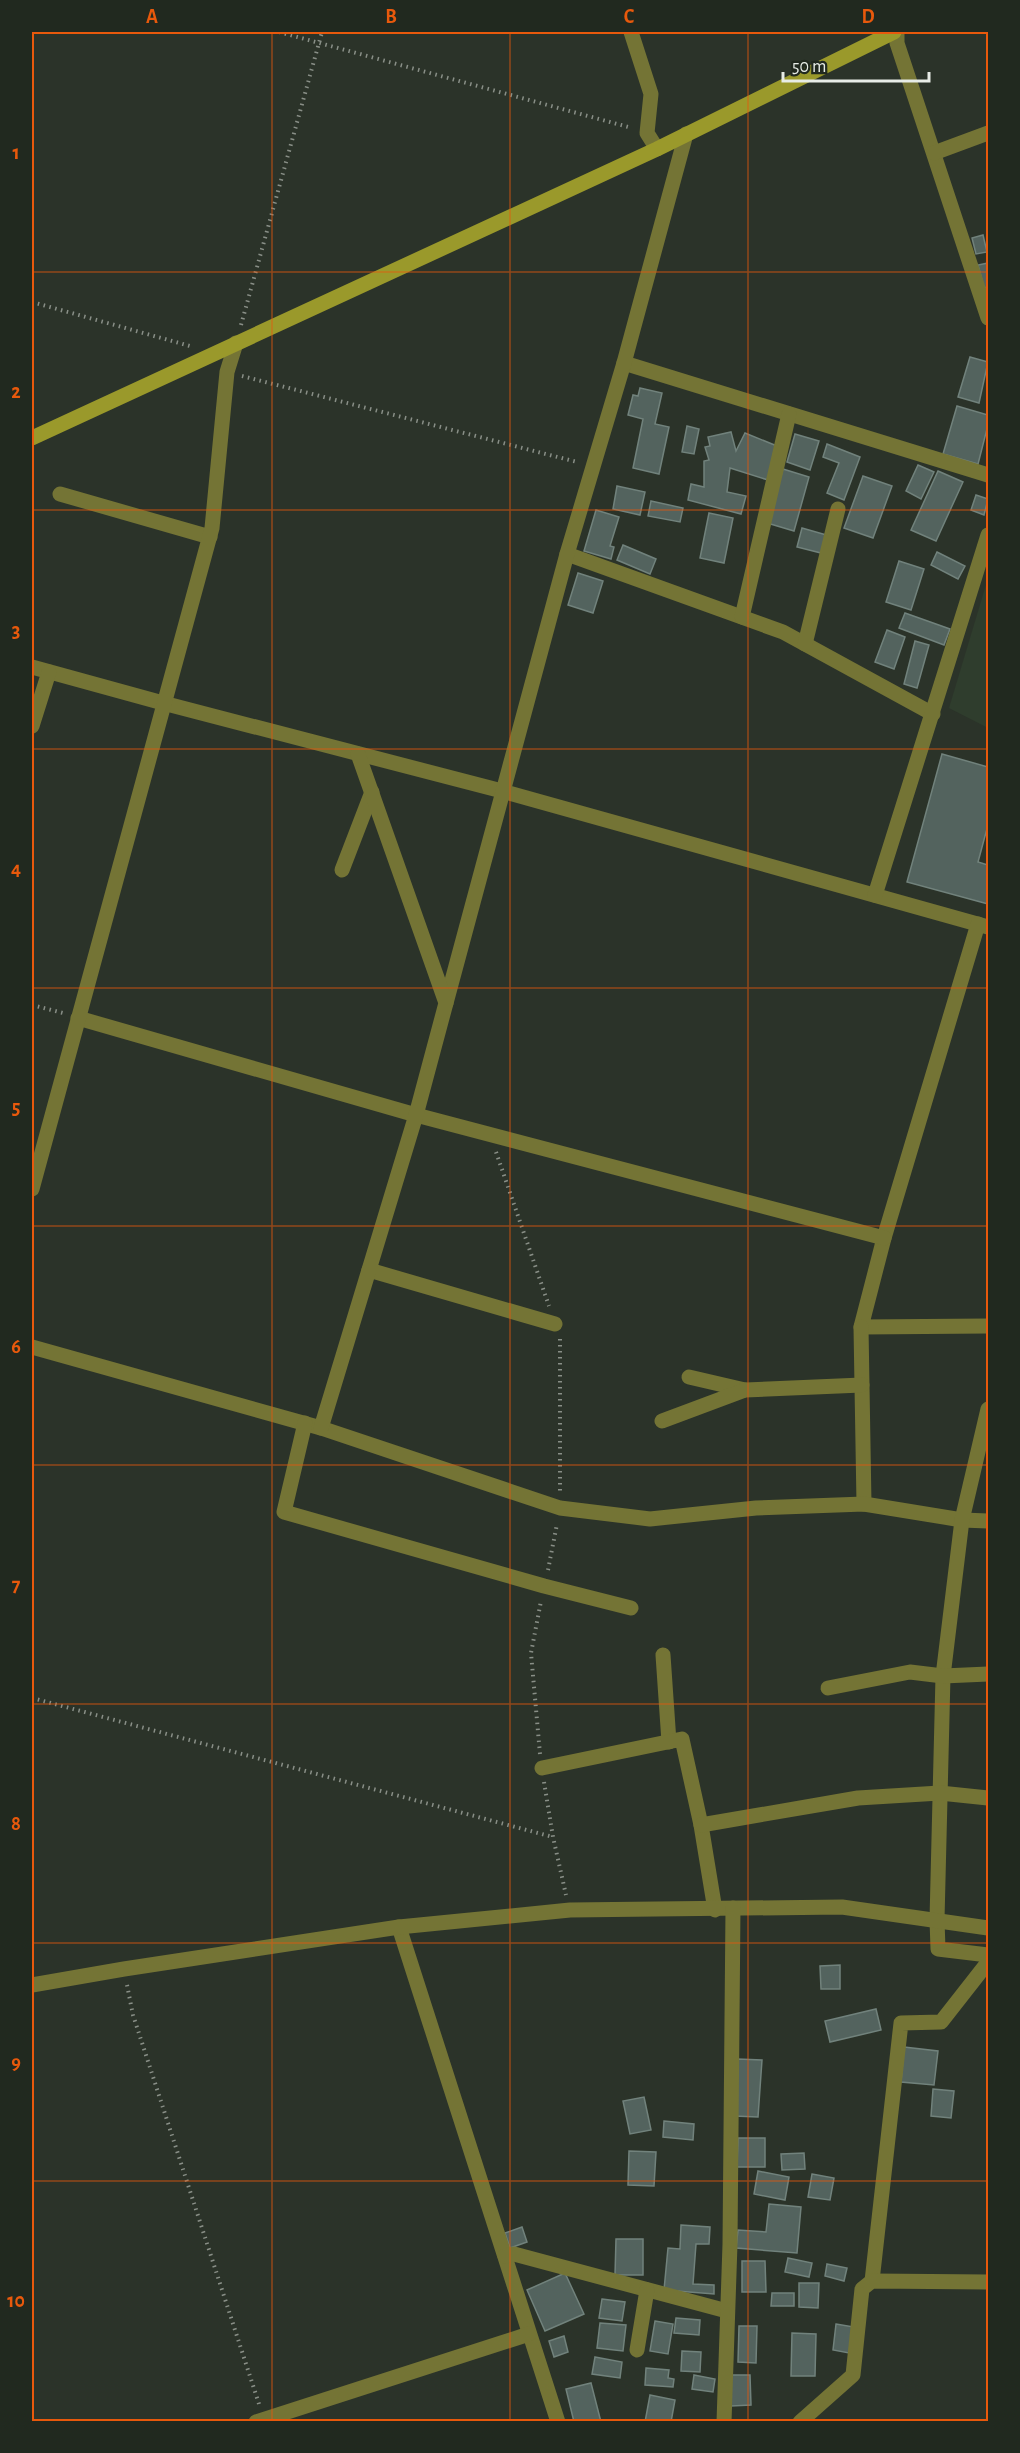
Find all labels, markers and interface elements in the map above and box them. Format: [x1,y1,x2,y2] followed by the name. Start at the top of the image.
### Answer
[146,7,158,27] text: A
[385,7,397,27] text: B
[624,7,635,27] text: C
[861,7,875,27] text: D
[783,45,928,83] scale bar
[792,58,826,76] text: 50 m
[12,143,20,163] text: 1
[11,382,21,402] text: 2
[12,621,20,641] text: 3
[11,859,21,879] text: 4
[12,1098,20,1118] text: 5
[11,1337,21,1357] text: 6
[12,1575,21,1595] text: 7
[11,1814,21,1834] text: 8
[11,2053,21,2073] text: 9
[7,2291,25,2311] text: 10

